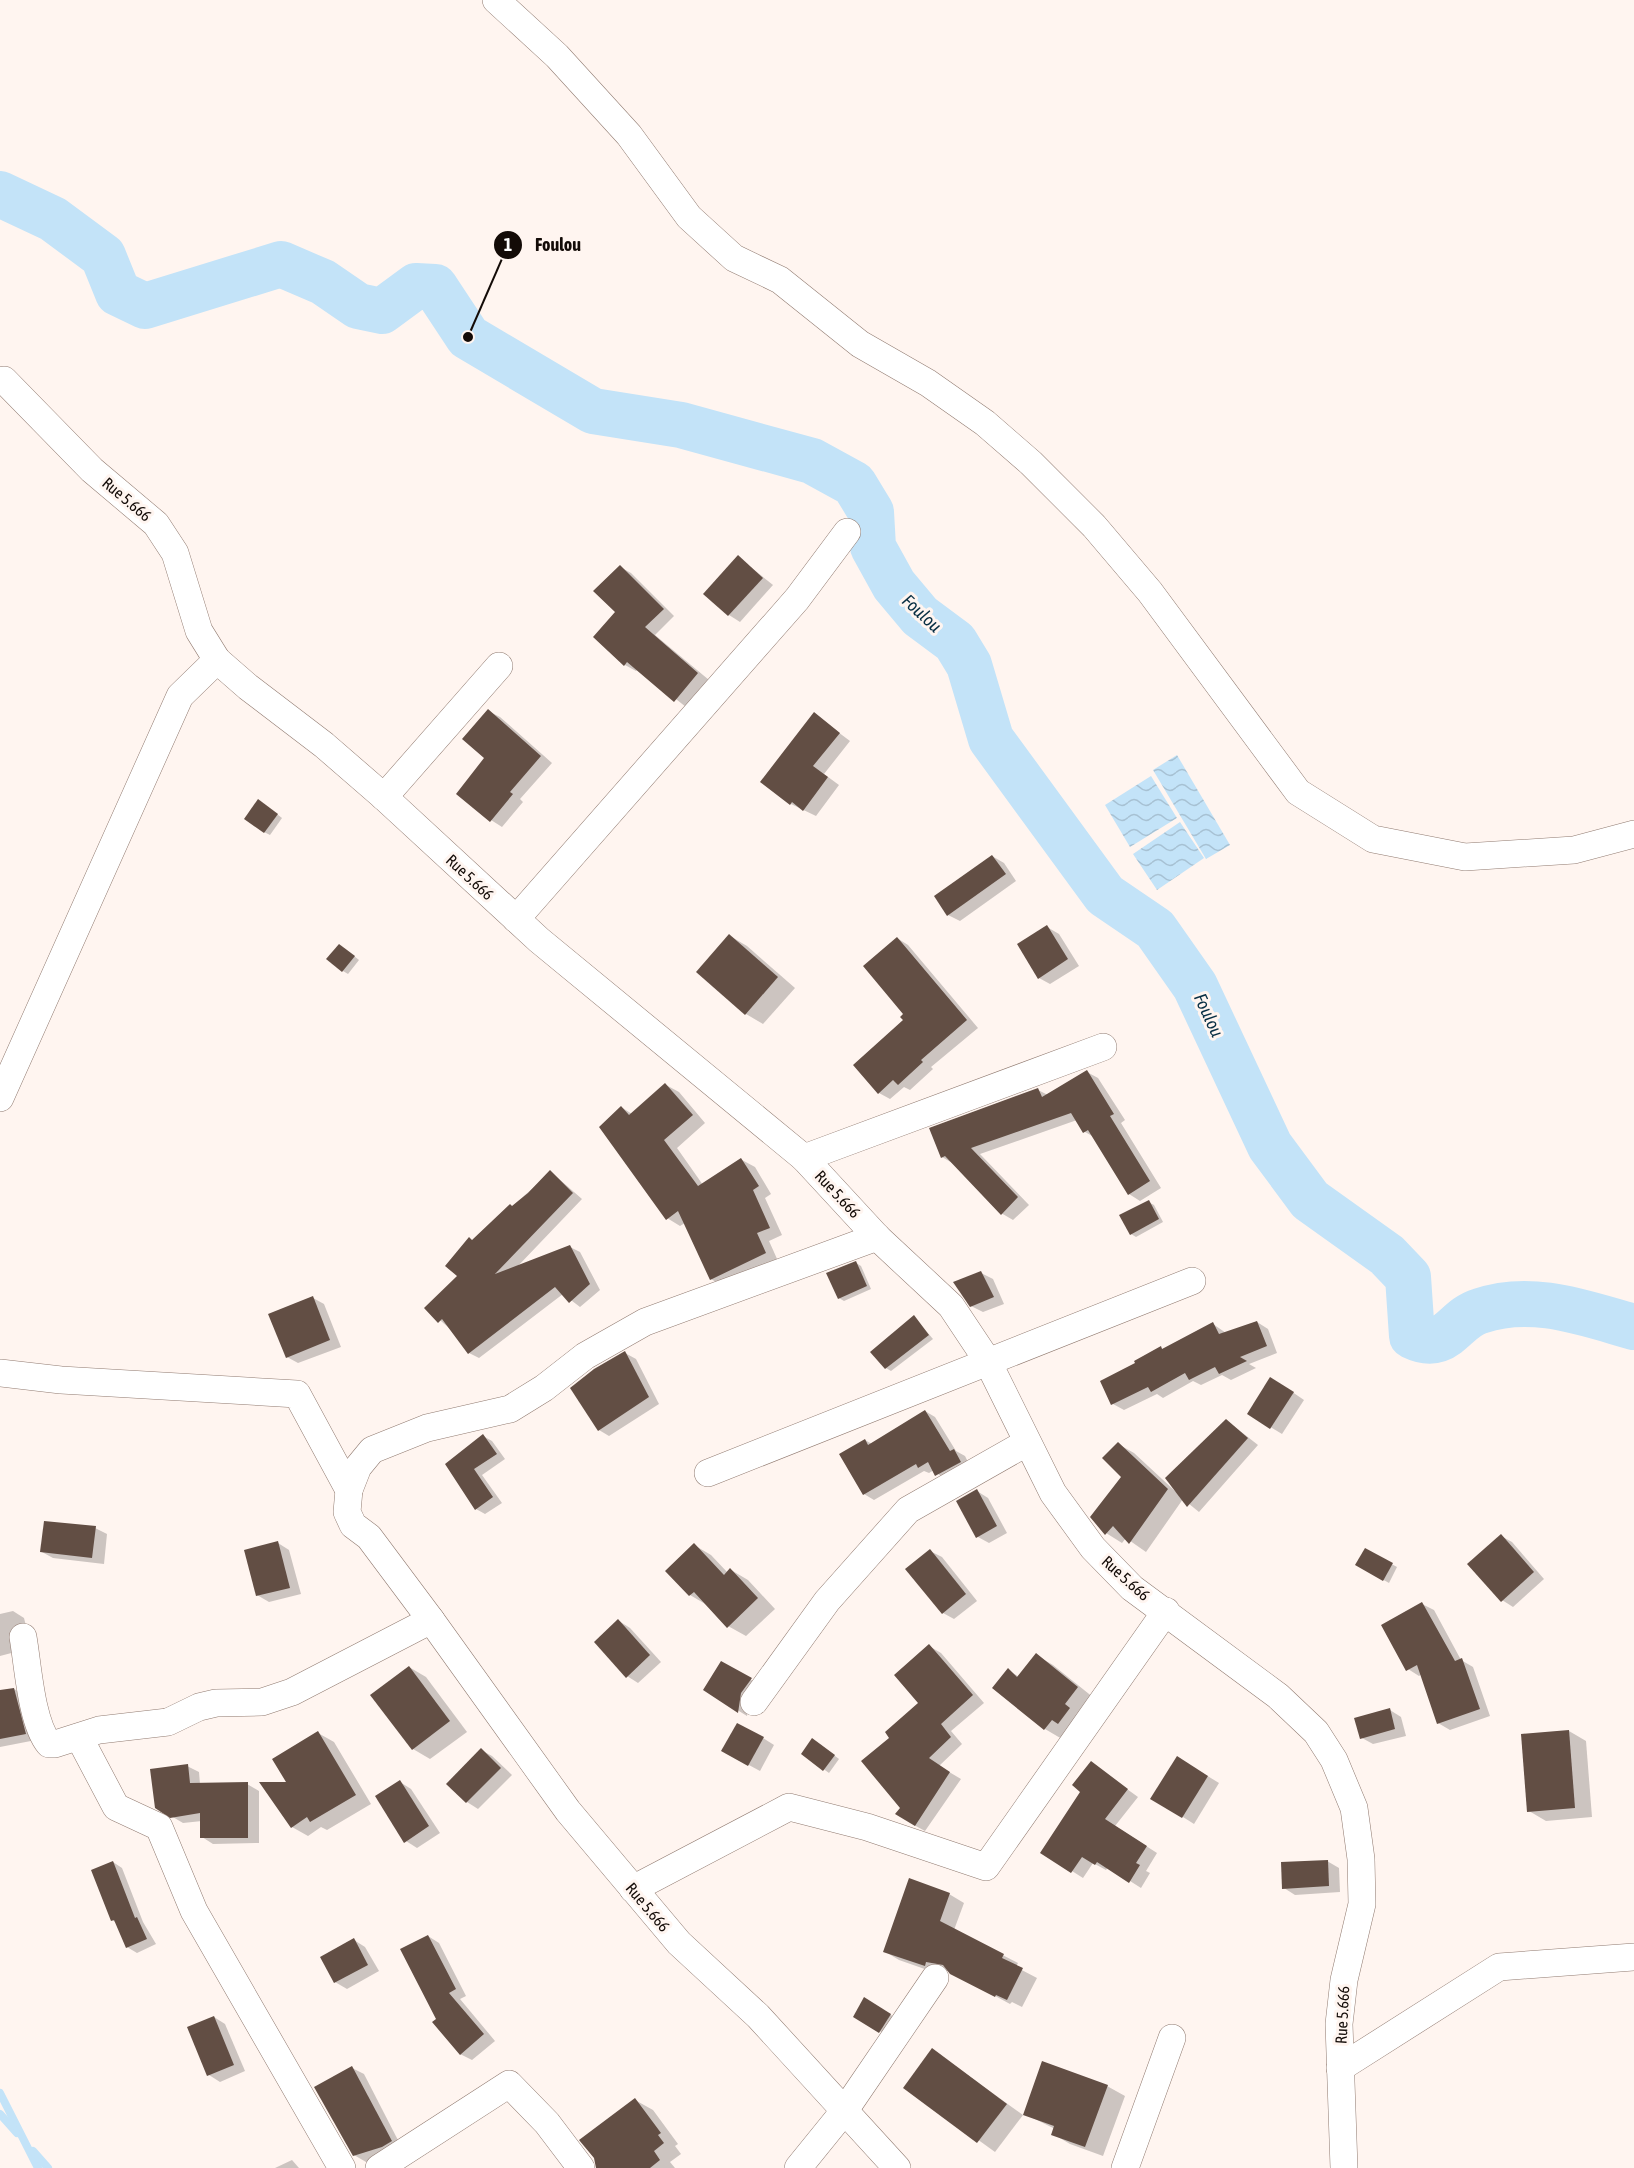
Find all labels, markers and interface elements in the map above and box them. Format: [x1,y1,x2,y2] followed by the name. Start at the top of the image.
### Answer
[493,227,593,263] callout: Foulou
[504,234,512,255] text: 1
[535,234,581,255] text: Foulou
[99,473,155,525] street label: Rue 5.666
[898,590,946,636] water label: Foulou
[443,851,497,903] street label: Rue 5.666
[1190,990,1228,1040] water label: Foulou
[812,1167,864,1221] street label: Rue 5.666
[1098,1552,1154,1604] street label: Rue 5.666
[622,1879,674,1935] street label: Rue 5.666
[1331,1986,1353,2044] street label: Rue 5.666

